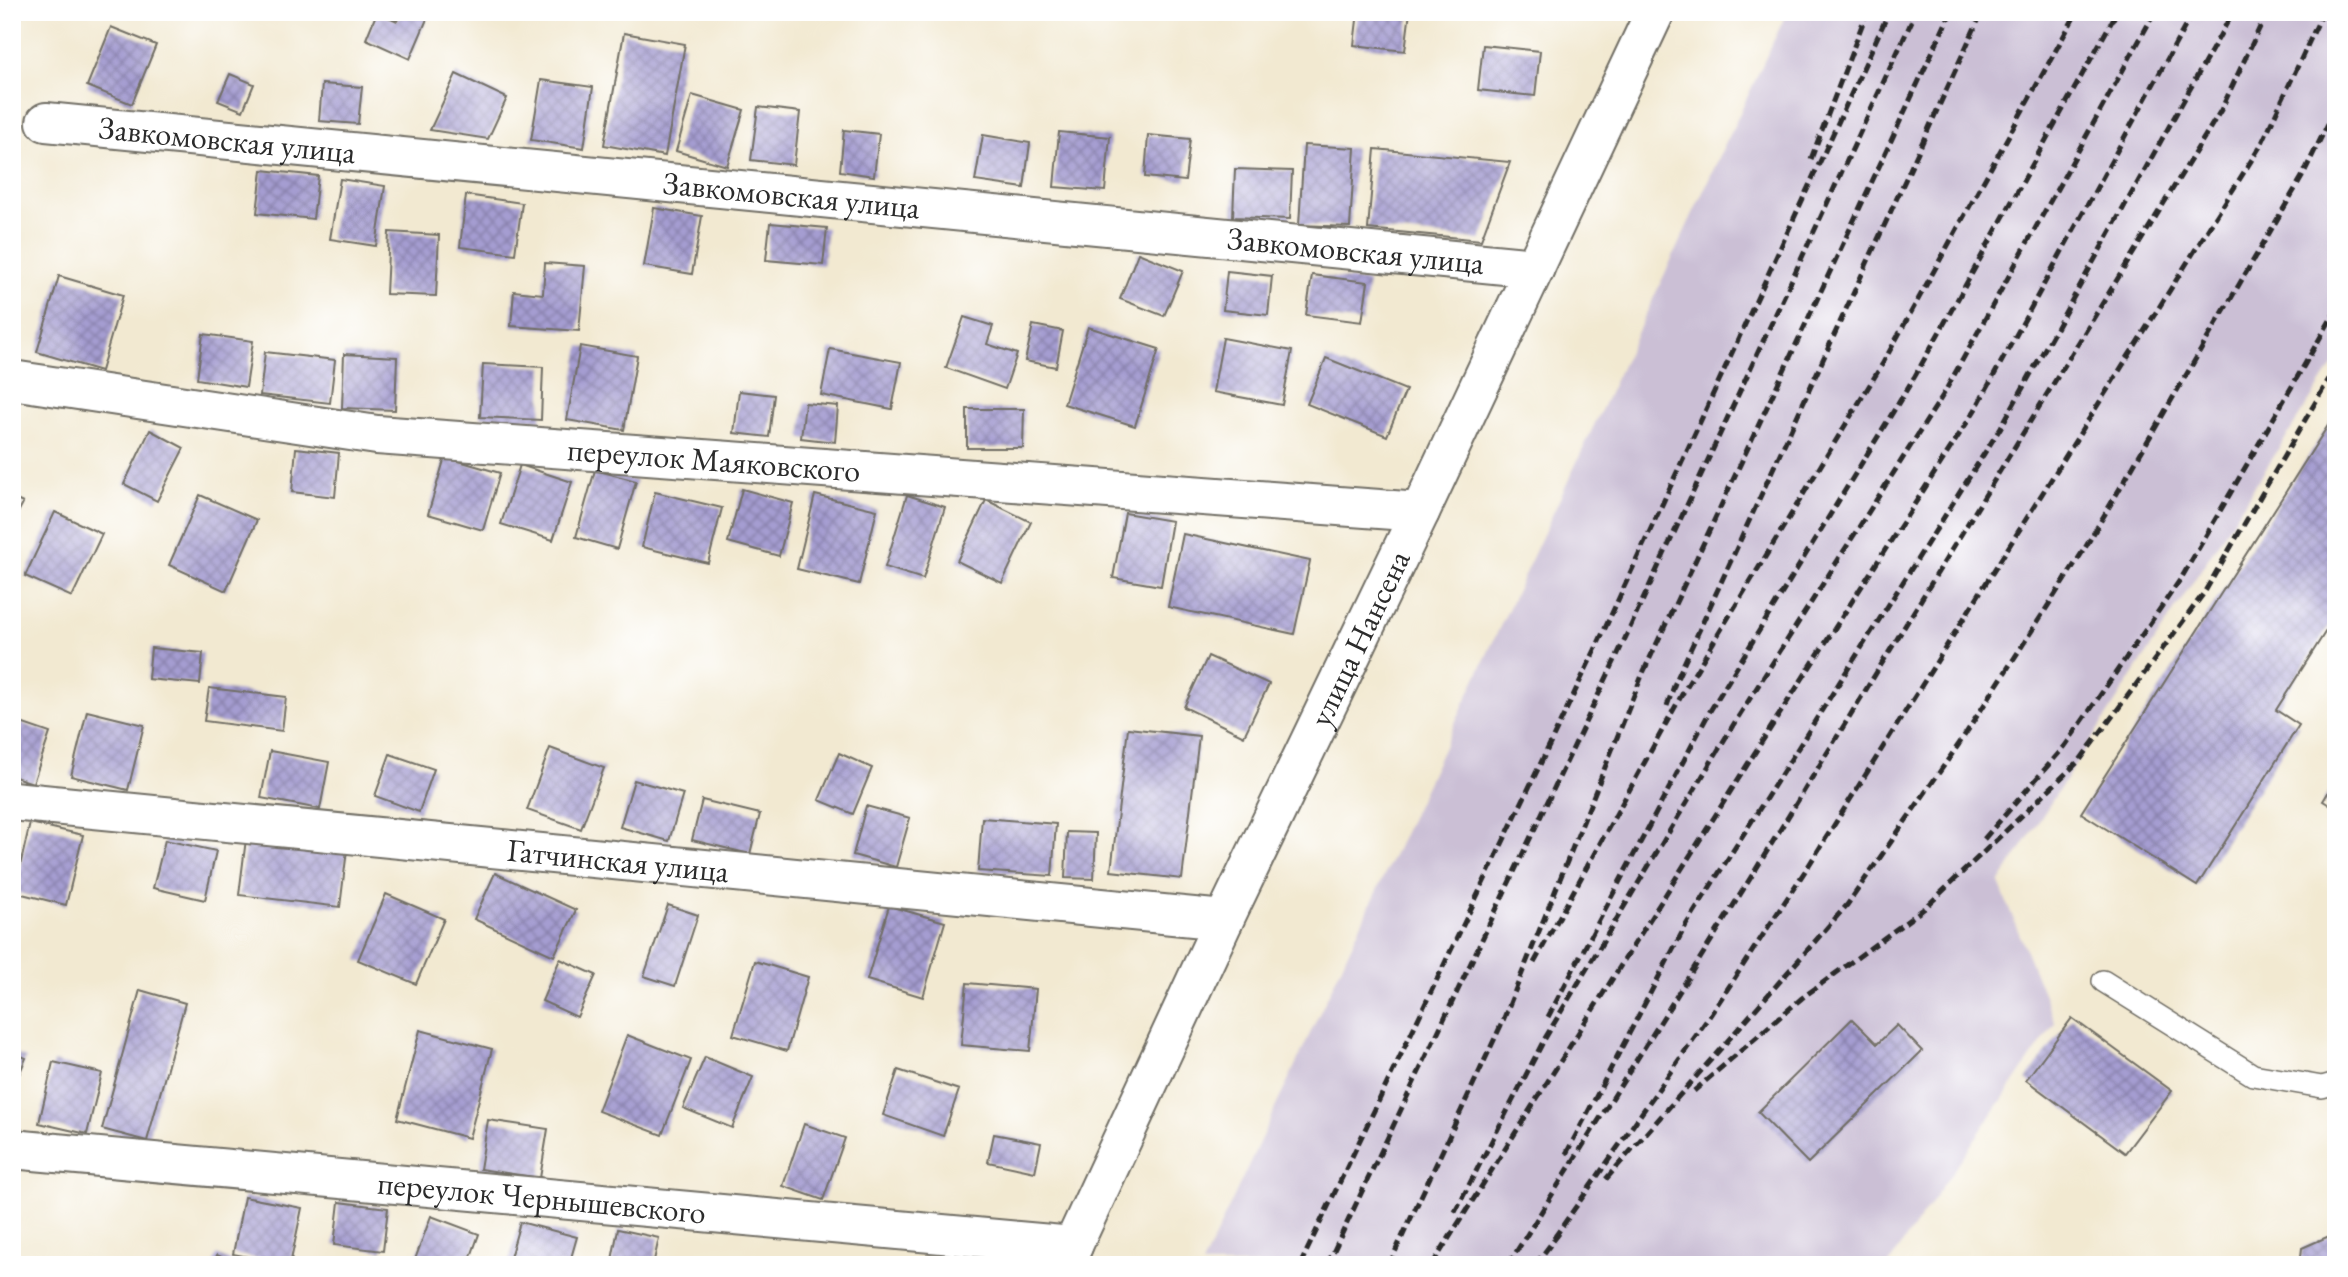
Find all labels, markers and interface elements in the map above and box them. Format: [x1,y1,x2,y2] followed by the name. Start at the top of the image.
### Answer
[97,106,358,173] street label: Завкомовская улица
[661,162,922,229] street label: Завкомовская улица
[1225,217,1486,284] street label: Завкомовская улица
[566,428,862,492] street label: переулок Маяковского
[1299,543,1420,733] street label: улица Нансена
[505,829,731,892] street label: Гатчинская улица
[376,1162,708,1233] street label: переулок Чернышевского

